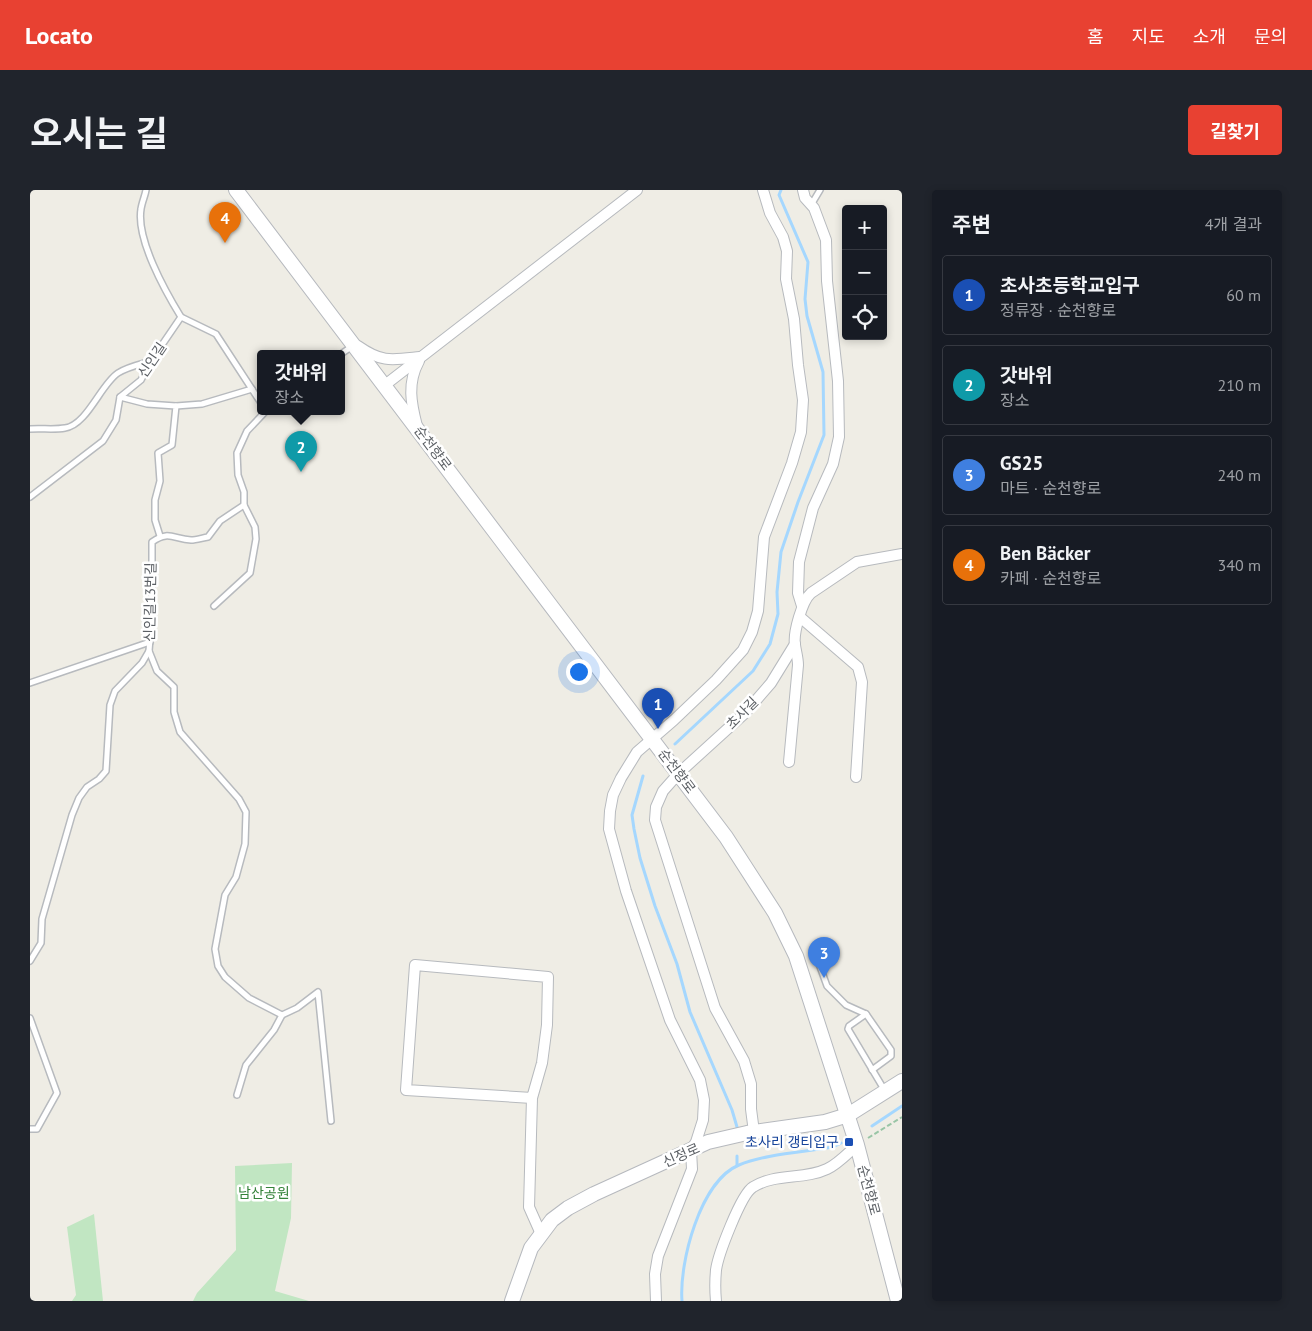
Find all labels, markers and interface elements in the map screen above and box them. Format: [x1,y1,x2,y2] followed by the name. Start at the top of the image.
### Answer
[25,20,93,51] text: Locato
[1087,25,1104,48] text: 홈
[1132,25,1165,48] text: 지도
[1193,25,1226,48] text: 소개
[1254,25,1287,48] text: 문의
[1188,105,1282,155] button: 길찾기
[30,110,168,156] text: 오시는 길
[209,202,241,243] pin: 4
[842,205,887,340] map controls
[842,205,887,250] button: +
[952,211,991,238] text: 주변
[1205,214,1262,234] text: 4개 결과
[842,250,887,295] button: −
[1000,273,1140,297] text: 초사초등학교입구
[964,285,974,305] text: 1
[1226,285,1261,305] text: 60 m
[842,295,887,340] button: locate
[1000,300,1116,320] text: 정류장 · 순천향로
[134,339,170,381] street label: 신인길
[257,350,345,415] popup
[275,360,327,384] text: 갓바위
[1000,363,1052,387] text: 갓바위
[964,375,974,395] text: 2
[1218,375,1261,395] text: 210 m
[275,387,304,407] text: 장소
[1000,390,1029,410] text: 장소
[410,422,456,474] street label: 순천향로
[285,431,317,472] pin: 2
[1000,451,1043,475] text: GS25
[964,465,974,485] text: 3
[1218,465,1261,485] text: 240 m
[1000,478,1101,498] text: 마트 · 순천향로
[1000,541,1090,565] text: Ben Bäcker
[964,555,974,575] text: 4
[1218,555,1261,575] text: 340 m
[140,562,160,642] street label: 신인길13번길
[1000,568,1101,588] text: 카페 · 순천향로
[566,659,592,685] your location
[642,688,674,729] pin: 1
[722,693,762,733] street label: 초사길
[654,745,700,797] street label: 순천향로
[808,937,840,978] pin: 3
[745,1133,839,1151] place label: 초사리 갱티입구
[843,1136,855,1148] marker: 초사리 갱티입구
[660,1139,702,1171] street label: 신정로
[854,1163,884,1217] street label: 순천향로
[238,1184,290,1202] park label: 남산공원

